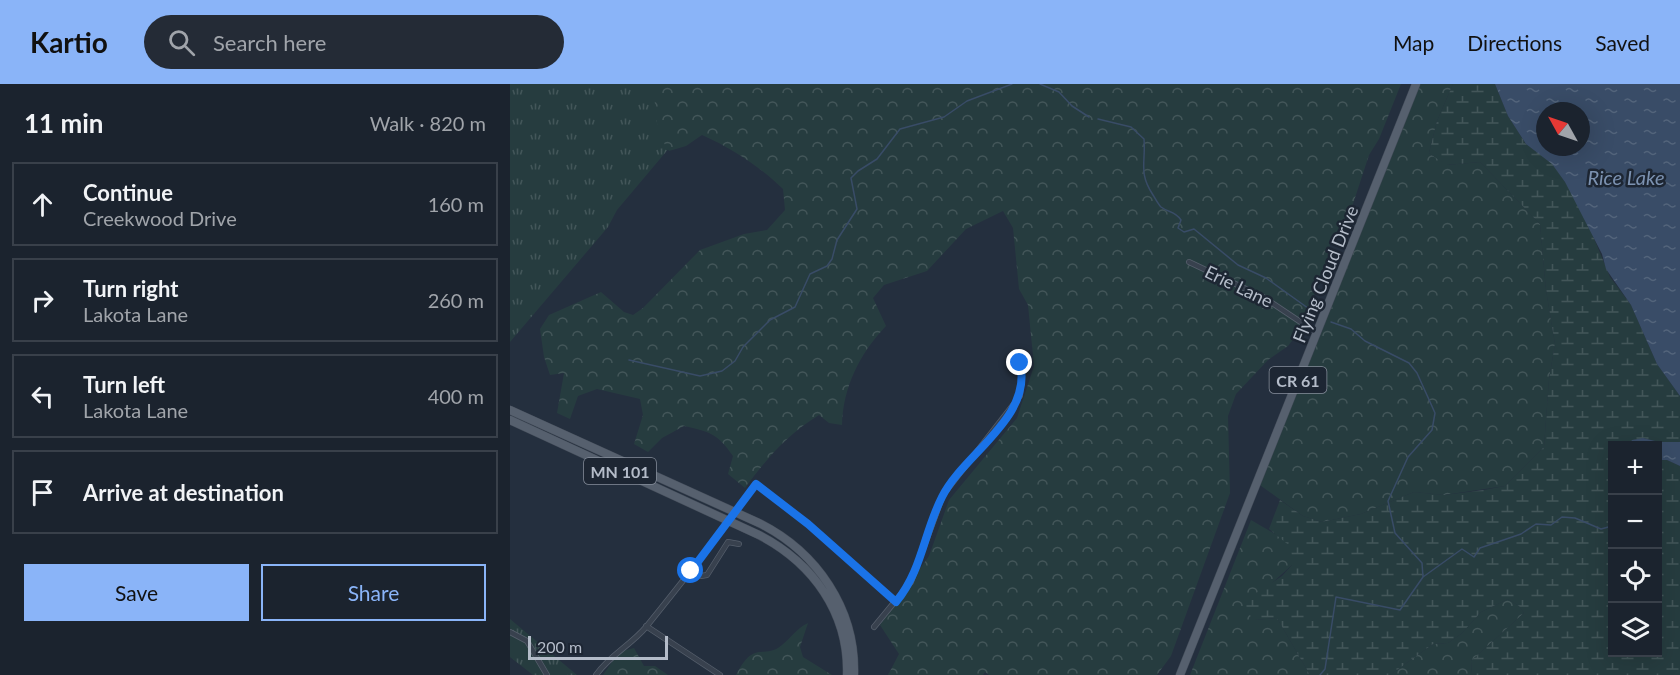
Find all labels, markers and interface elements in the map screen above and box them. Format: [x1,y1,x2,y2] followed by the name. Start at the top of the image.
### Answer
[144,15,564,69] search box
[30,25,108,59] text: Kartio
[165,26,198,59] icon: search
[213,29,326,56] text: Search here
[1393,30,1434,55] text: Map
[1467,30,1562,55] text: Directions
[1595,30,1650,55] text: Saved
[1536,102,1590,156] north arrow
[24,107,104,139] text: 11 min
[370,111,486,135] text: Walk · 820 m
[1587,165,1665,189] water label: Rice Lake
[83,179,173,206] text: Continue
[26,188,59,221] icon: ahead
[428,192,484,216] text: 160 m
[1287,202,1363,346] street label: Flying Cloud Drive
[83,206,237,230] text: Creekwood Drive
[1201,260,1277,312] street label: Erie Lane
[83,275,178,302] text: Turn right
[26,284,59,317] icon: right
[428,288,484,312] text: 260 m
[83,302,188,326] text: Lakota Lane
[1006,349,1032,375] route end
[1270,367,1326,393] road number: CR 61
[83,371,165,398] text: Turn left
[26,380,59,413] icon: left
[428,384,484,408] text: 400 m
[83,398,188,422] text: Lakota Lane
[1608,441,1662,657] map controls
[1608,441,1662,495] button: +
[584,458,656,484] road number: MN 101
[26,476,59,509] icon: arrive
[83,479,284,506] text: Arrive at destination
[1608,495,1662,549] button: −
[1608,549,1662,603] button: locate
[677,557,703,583] route start
[24,564,249,621] button: Save
[261,564,486,621] button: Share
[1608,603,1662,657] button: layers
[528,633,668,660] scale bar
[537,637,582,656] text: 200 m

